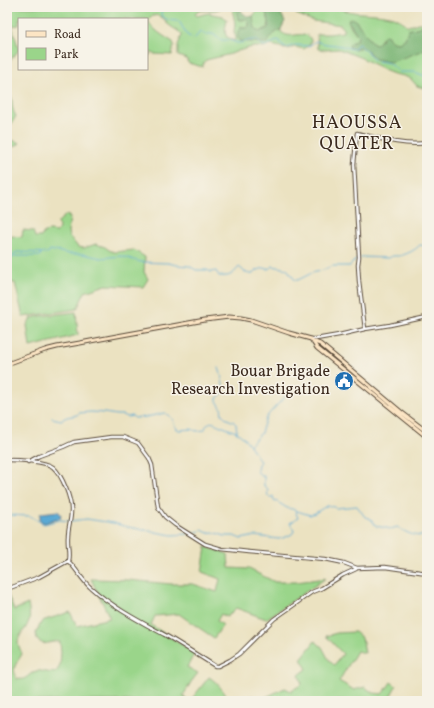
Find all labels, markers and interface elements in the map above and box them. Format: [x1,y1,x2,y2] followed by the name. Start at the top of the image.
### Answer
[18,18,148,70] legend
[54,27,81,43] text: Road
[54,47,79,63] text: Park
[312,111,402,157] district label: HAOUSSA QUATER
[171,361,330,401] place label: Bouar Brigade Research Investigation
[333,370,355,392] public building icon: Bouar Brigade Research Investigation

